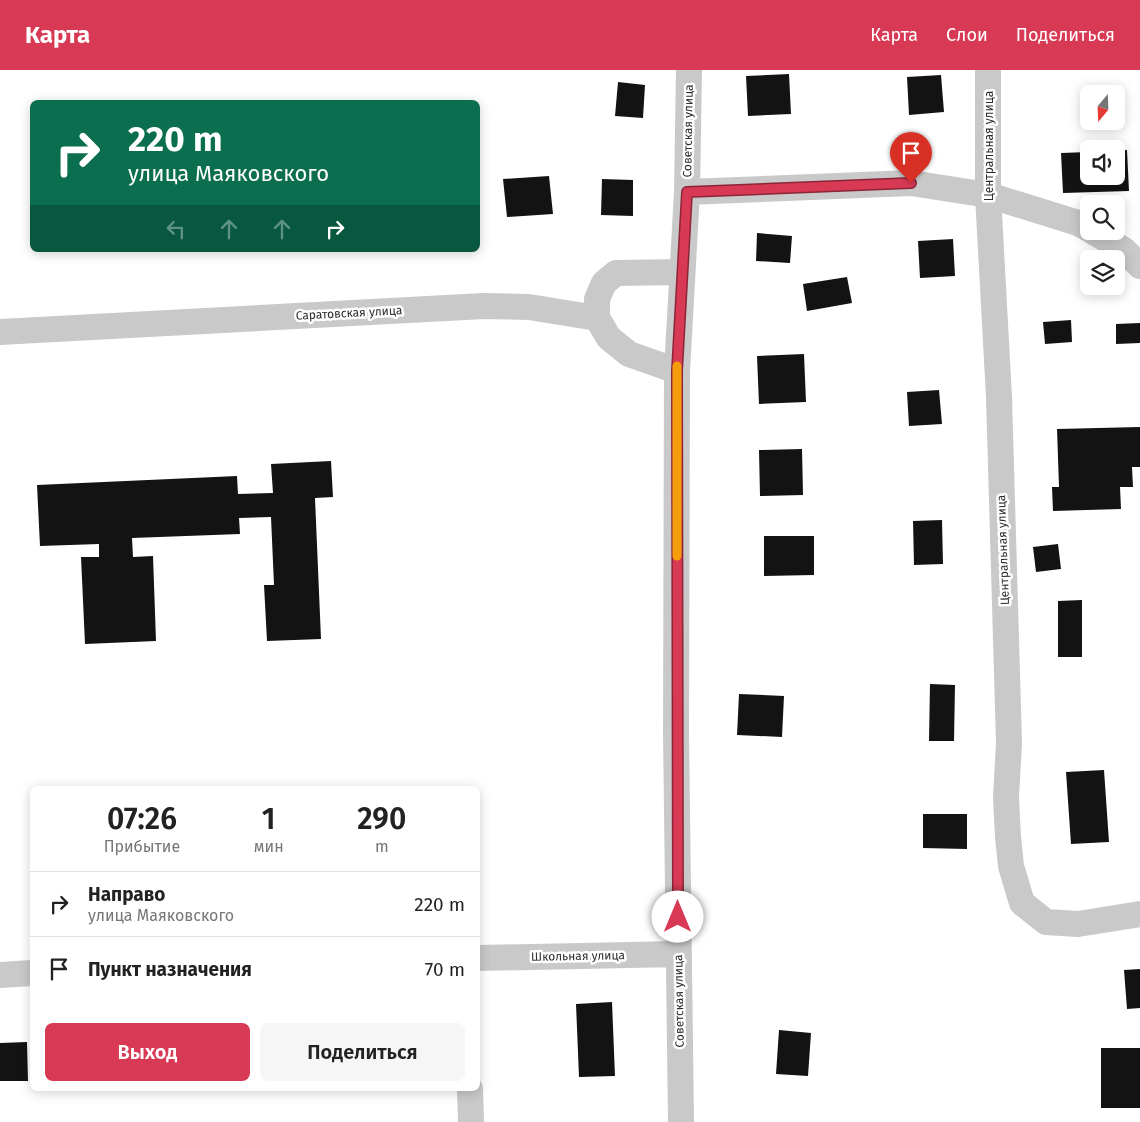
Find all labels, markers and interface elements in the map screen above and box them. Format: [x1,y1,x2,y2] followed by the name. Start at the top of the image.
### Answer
[25,21,90,49] text: Карта
[870,24,918,46] text: Карта
[946,24,988,46] text: Слои
[1016,24,1115,46] text: Поделиться
[680,84,696,178] street label: Советская улица
[1080,85,1125,130] north arrow
[1080,85,1125,295] map controls
[982,91,996,201] street label: Центральная улица
[128,118,223,160] text: 220 m
[45,120,110,185] icon: right
[890,132,932,183] pin
[897,139,925,167] icon: arrive
[1080,140,1125,185] button: sound
[128,160,329,187] text: улица Маяковского
[1080,195,1125,240] button: search
[162,215,190,243] icon: left
[215,215,243,243] icon: ahead
[268,215,296,243] icon: ahead
[321,215,349,243] icon: right
[1080,250,1125,295] button: layers
[295,303,403,323] street label: Саратовская улица
[994,495,1012,605] street label: Центральная улица
[107,801,177,837] text: 07:26
[262,801,276,837] text: 1
[357,801,406,837] text: 290
[104,837,180,856] text: Прибытие
[254,837,284,856] text: мин
[375,837,389,856] text: m
[88,883,165,906] text: Направо
[45,890,73,918] icon: right
[651,890,703,942] position arrow
[414,893,465,916] text: 220 m
[88,906,234,925] text: улица Маяковского
[531,948,625,964] street label: Школьная улица
[671,954,687,1048] street label: Советская улица
[45,955,73,983] icon: arrive
[88,958,252,981] text: Пункт назначения
[425,958,465,981] text: 70 m
[45,1023,250,1081] button: Выход
[260,1023,465,1081] button: Поделиться

